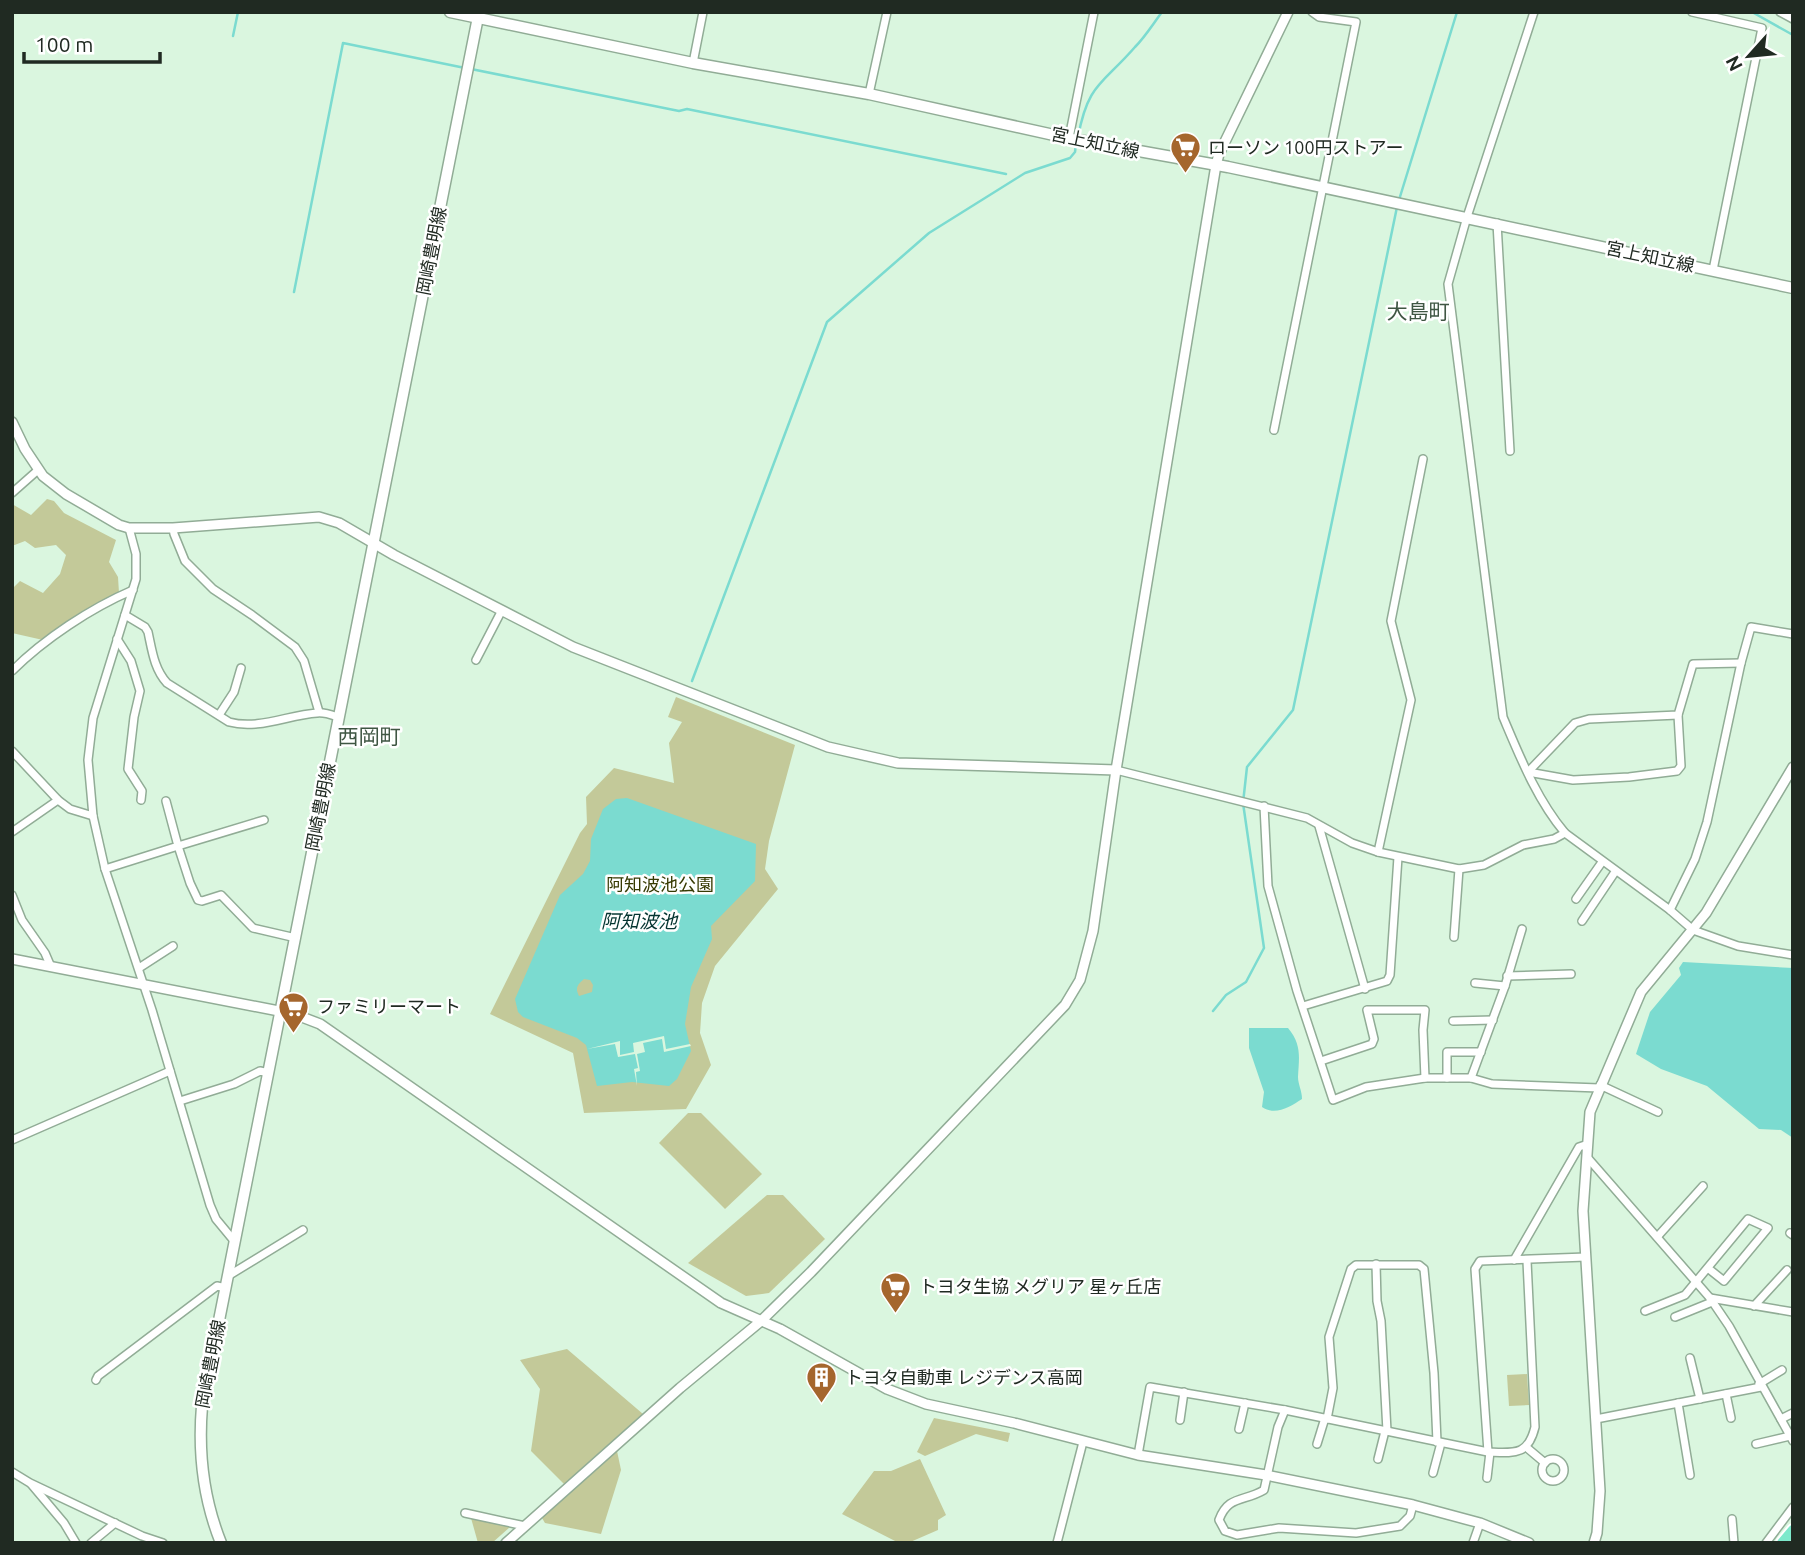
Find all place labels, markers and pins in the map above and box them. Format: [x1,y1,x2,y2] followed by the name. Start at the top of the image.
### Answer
[1168,131,1202,175] supermarket icon: ローソン 100円ストアー
[1208,137,1404,157] place label: ローソン 100円ストアー
[277,990,311,1034] supermarket icon: ファミリーマート
[317,996,461,1016] place label: ファミリーマート
[879,1270,913,1314] supermarket icon: トヨタ生協 メグリア 星ヶ丘店
[919,1276,1161,1296] place label: トヨタ生協 メグリア 星ヶ丘店
[805,1361,839,1405] building icon: トヨタ自動車 レジデンス高岡
[845,1367,1083,1387] place label: トヨタ自動車 レジデンス高岡

